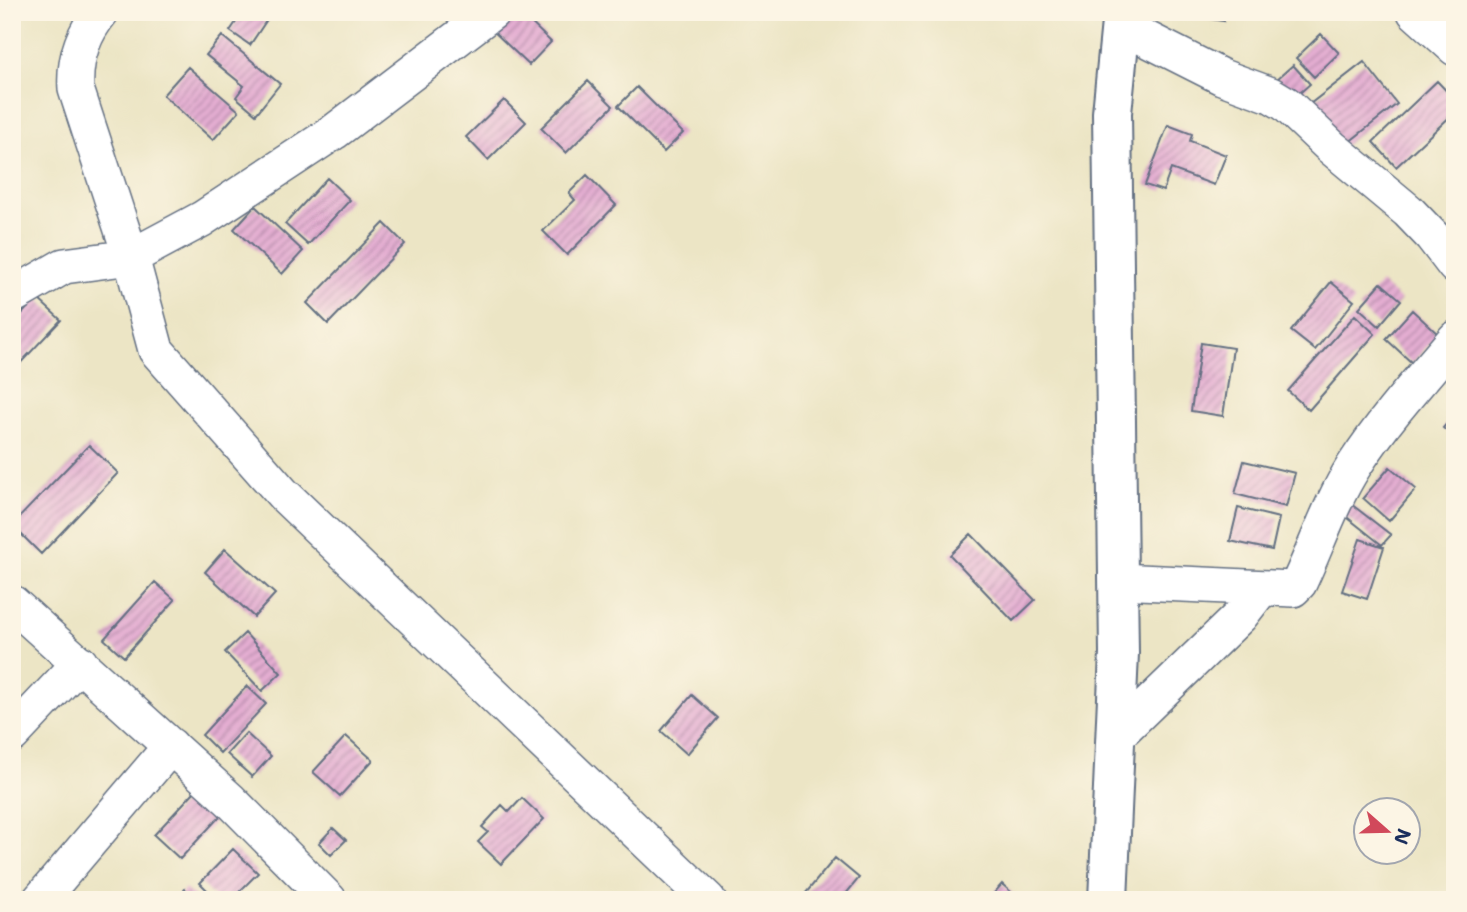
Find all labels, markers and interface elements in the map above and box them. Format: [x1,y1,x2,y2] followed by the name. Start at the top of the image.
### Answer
[1352,796,1422,866] north arrow
[1388,825,1417,848] text: N

